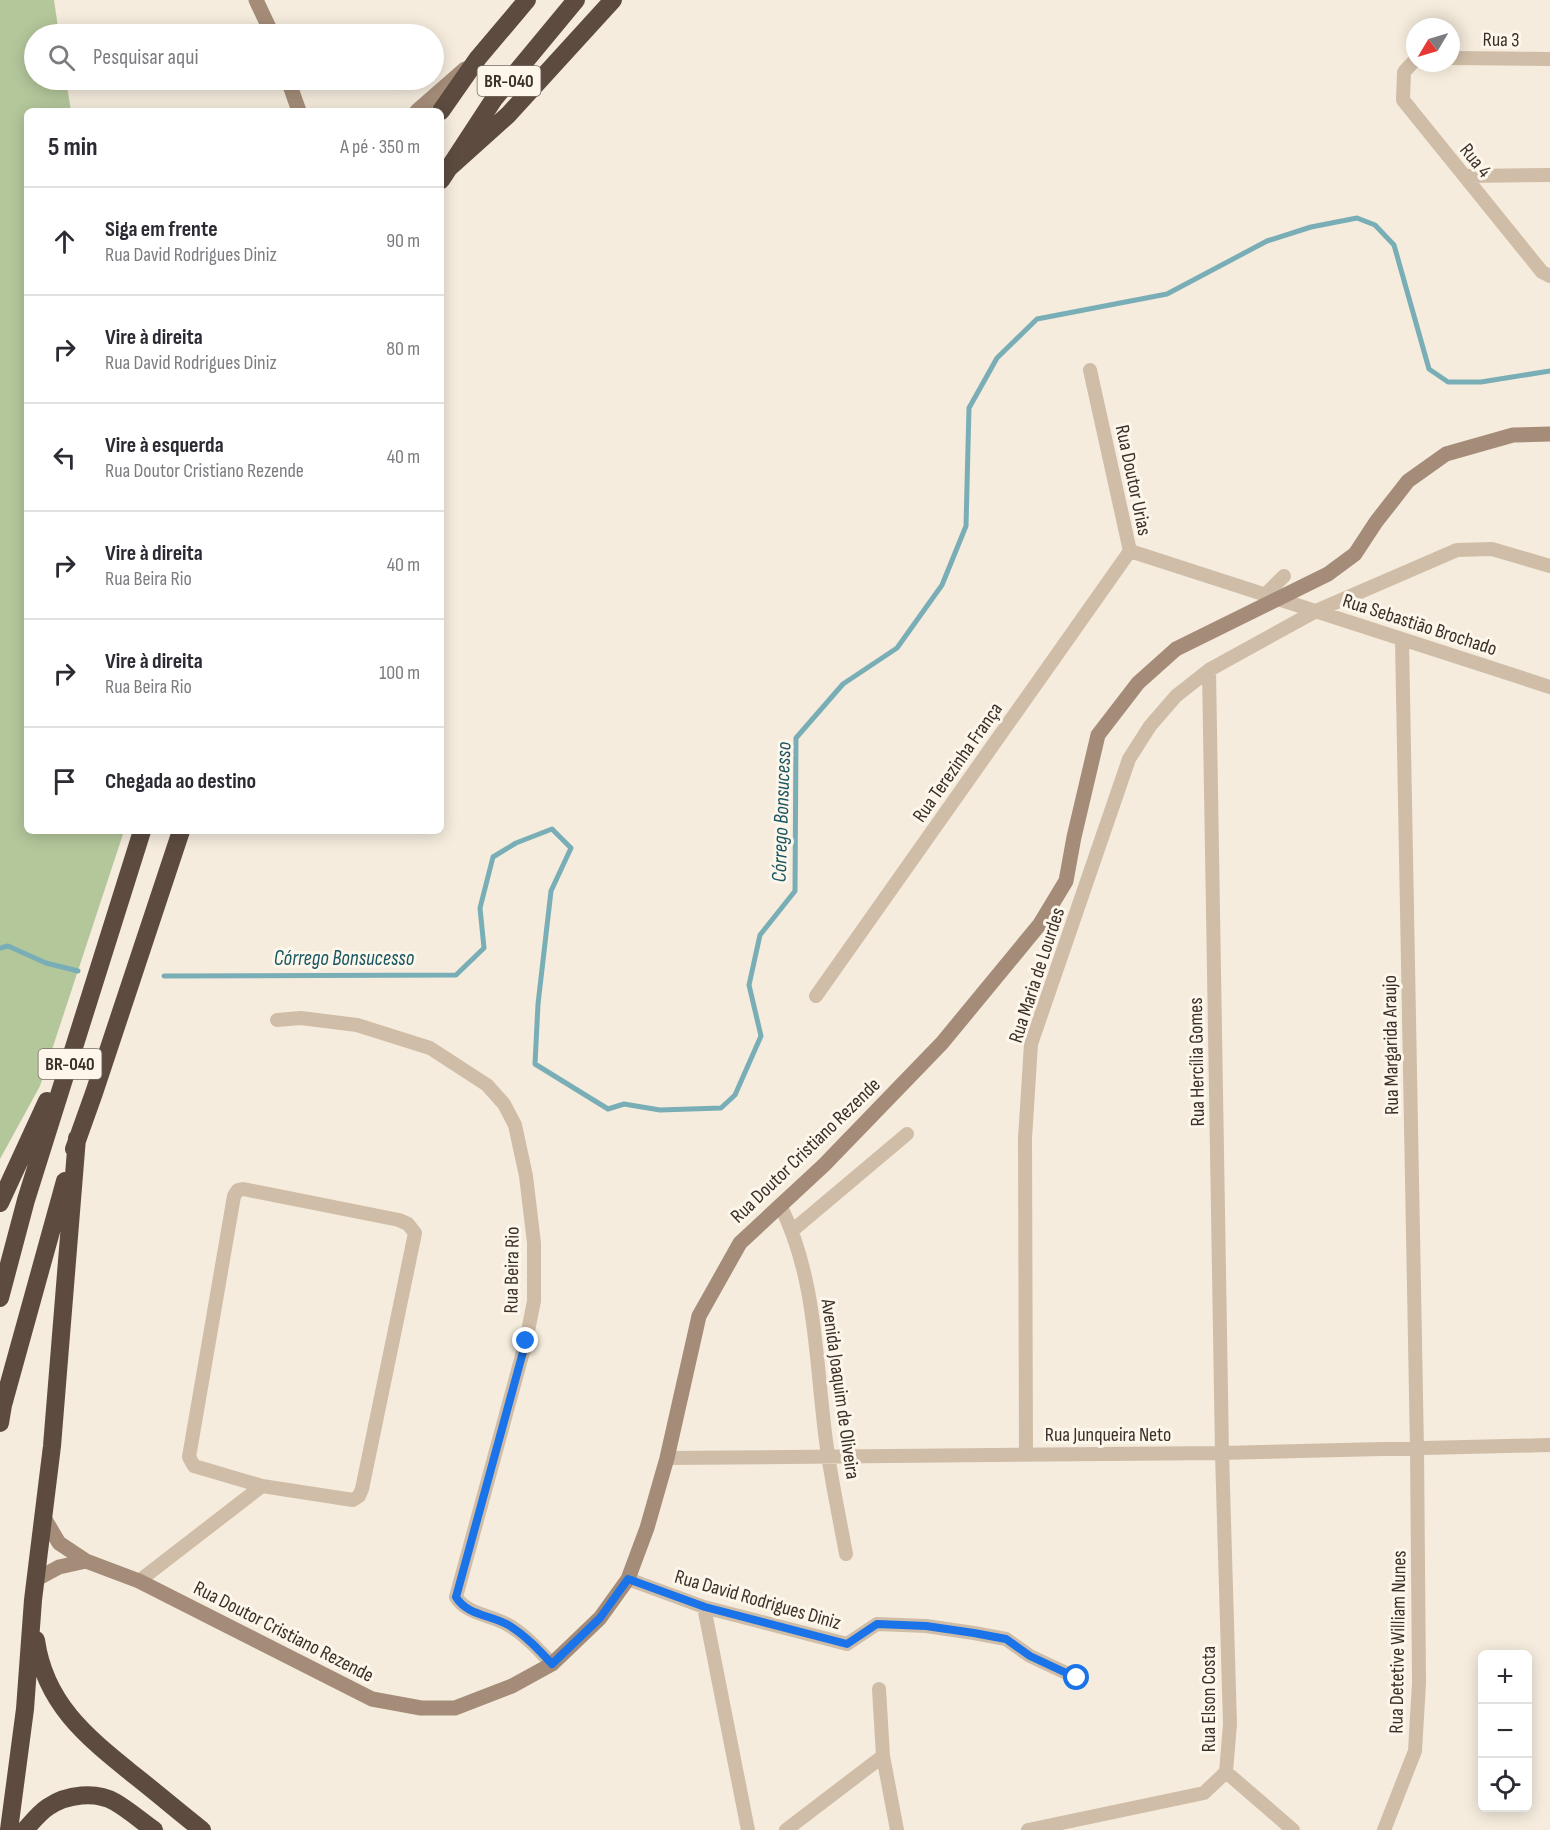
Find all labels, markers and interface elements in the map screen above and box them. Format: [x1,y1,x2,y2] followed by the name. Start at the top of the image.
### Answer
[1406,18,1460,72] north arrow
[24,24,444,90] search box
[1482,28,1520,52] street label: Rua 3
[45,41,78,74] icon: search
[93,44,198,71] text: Pesquisar aqui
[478,66,540,96] road number: BR-040
[48,132,98,163] text: 5 min
[340,135,420,159] text: A pé · 350 m
[1454,139,1496,182] street label: Rua 4
[105,216,218,243] text: Siga em frente
[48,225,81,258] icon: ahead
[386,229,420,253] text: 90 m
[105,243,277,267] text: Rua David Rodrigues Diniz
[105,324,203,351] text: Vire à direita
[48,333,81,366] icon: right
[386,337,420,361] text: 80 m
[105,351,277,375] text: Rua David Rodrigues Diniz
[1110,423,1156,538] street label: Rua Doutor Urias
[105,432,224,459] text: Vire à esquerda
[48,441,81,474] icon: left
[387,445,420,469] text: 40 m
[105,459,304,483] text: Rua Doutor Cristiano Rezende
[105,540,203,567] text: Vire à direita
[48,549,81,582] icon: right
[387,553,420,577] text: 40 m
[105,567,192,591] text: Rua Beira Rio
[1340,589,1500,661] street label: Rua Sebastião Brochado
[105,648,203,675] text: Vire à direita
[48,657,81,690] icon: right
[379,661,420,685] text: 100 m
[105,675,192,699] text: Rua Beira Rio
[908,698,1008,827] street label: Rua Terezinha França
[767,741,796,883] water label: Córrego Bonsucesso
[48,765,81,798] icon: arrive
[105,768,256,795] text: Chegada ao destino
[1004,905,1070,1046] street label: Rua Maria de Lourdes
[274,946,415,971] water label: Córrego Bonsucesso
[1378,975,1404,1115] street label: Rua Margarida Araujo
[1184,997,1210,1127] street label: Rua Hercília Gomes
[38,1049,101,1079] road number: BR-040
[726,1073,886,1228] street label: Rua Doutor Cristiano Rezende
[499,1226,525,1314] street label: Rua Beira Rio
[815,1297,865,1481] street label: Avenida Joaquim de Oliveira
[512,1327,538,1353] route end
[1045,1423,1171,1447] street label: Rua Junqueira Neto
[1384,1550,1412,1734] street label: Rua Detetive William Nunes
[672,1565,844,1635] street label: Rua David Rodrigues Diniz
[189,1576,378,1688] street label: Rua Doutor Cristiano Rezende
[1197,1646,1221,1752] street label: Rua Elson Costa
[1478,1650,1532,1812] map controls
[1478,1650,1532,1704] button: +
[1063,1664,1089,1690] route start
[1478,1704,1532,1758] button: −
[1478,1758,1532,1812] button: locate

